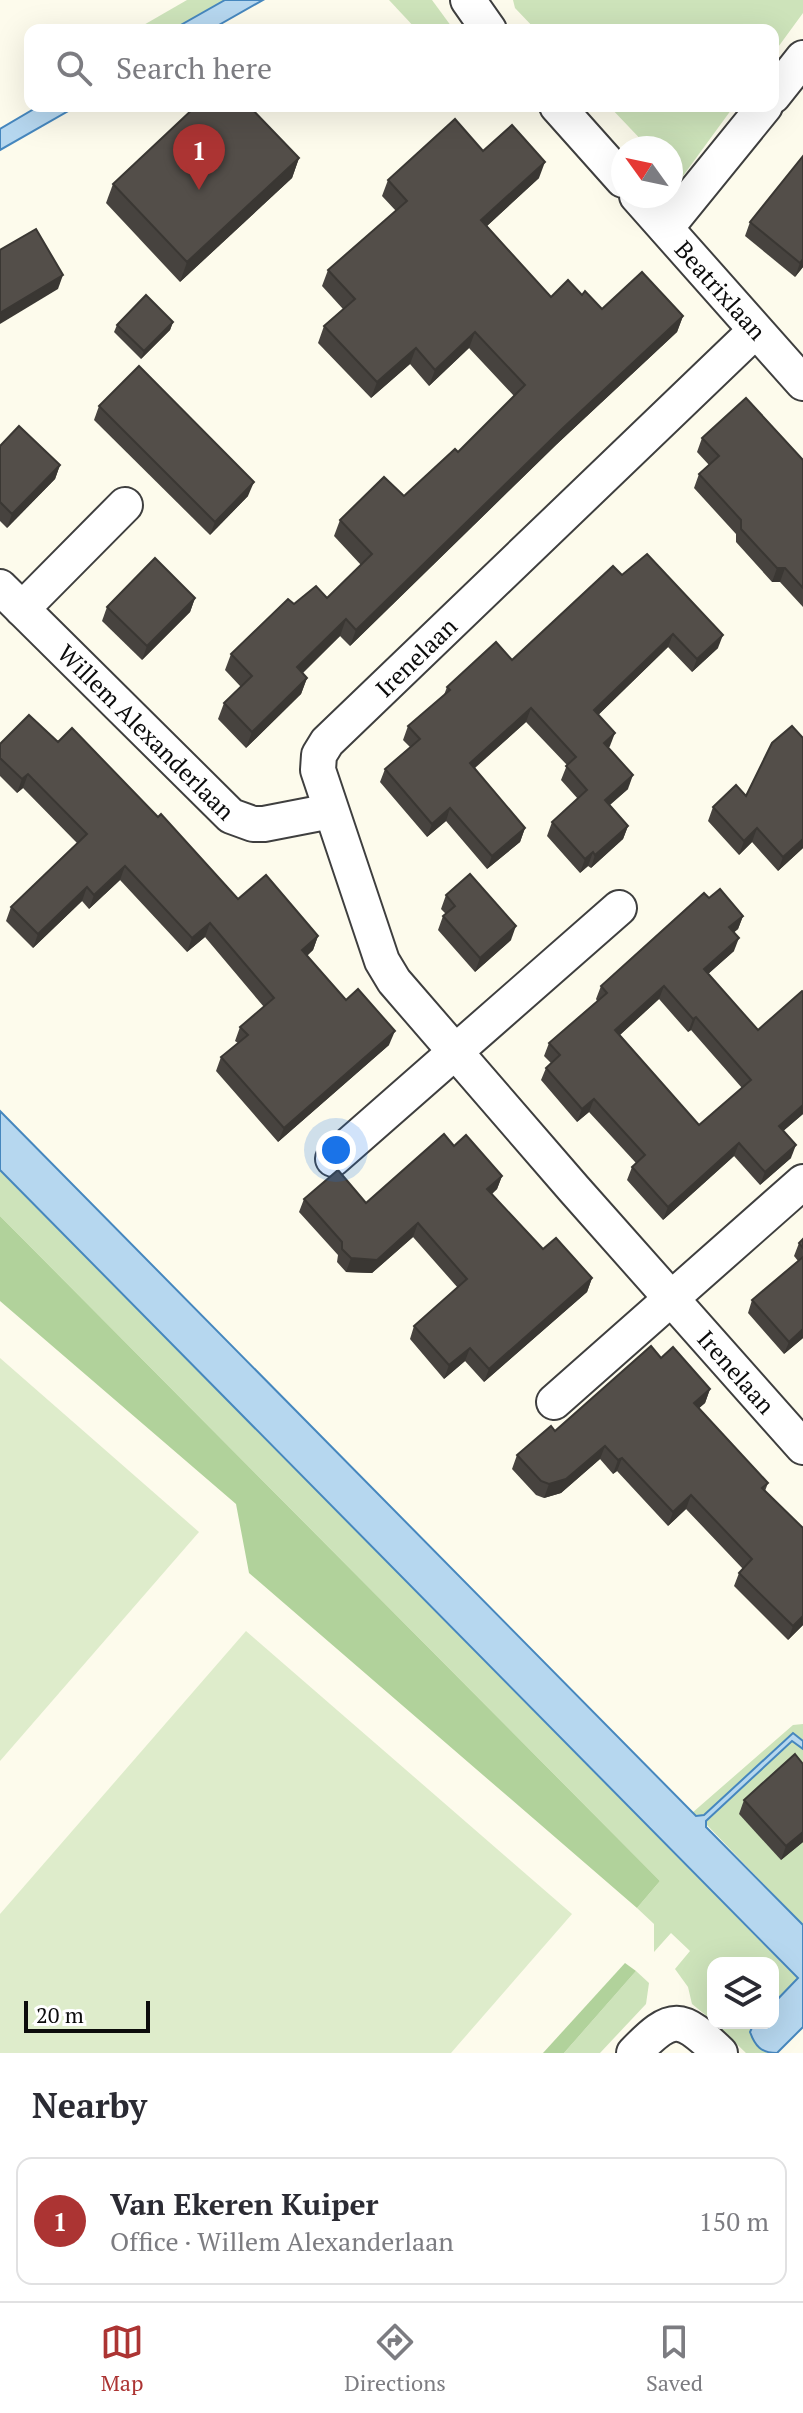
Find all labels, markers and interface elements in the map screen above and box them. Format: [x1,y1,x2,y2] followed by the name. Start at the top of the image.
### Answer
[24,24,779,112] search box
[52,46,96,90] icon: search
[116,48,272,88] text: Search here
[173,124,225,190] pin: 1
[611,136,683,208] north arrow
[668,234,773,347] street label: Beatrixlaan
[368,610,464,704] street label: Irenelaan
[51,637,242,827] street label: Willem Alexanderlaan
[316,1130,356,1170] your location
[691,1323,782,1421] street label: Irenelaan
[707,1957,779,2029] map controls
[707,1957,779,2029] button: layers
[24,1997,150,2033] scale bar
[36,2000,84,2029] text: 20 m
[32,2083,147,2128] text: Nearby
[110,2184,378,2224] text: Van Ekeren Kuiper
[53,2204,67,2238] text: 1
[699,2204,769,2238] text: 150 m
[110,2224,454,2258] text: Office · Willem Alexanderlaan
[100,2320,144,2397] tab: Map
[344,2320,446,2397] tab: Directions
[646,2320,703,2397] tab: Saved

